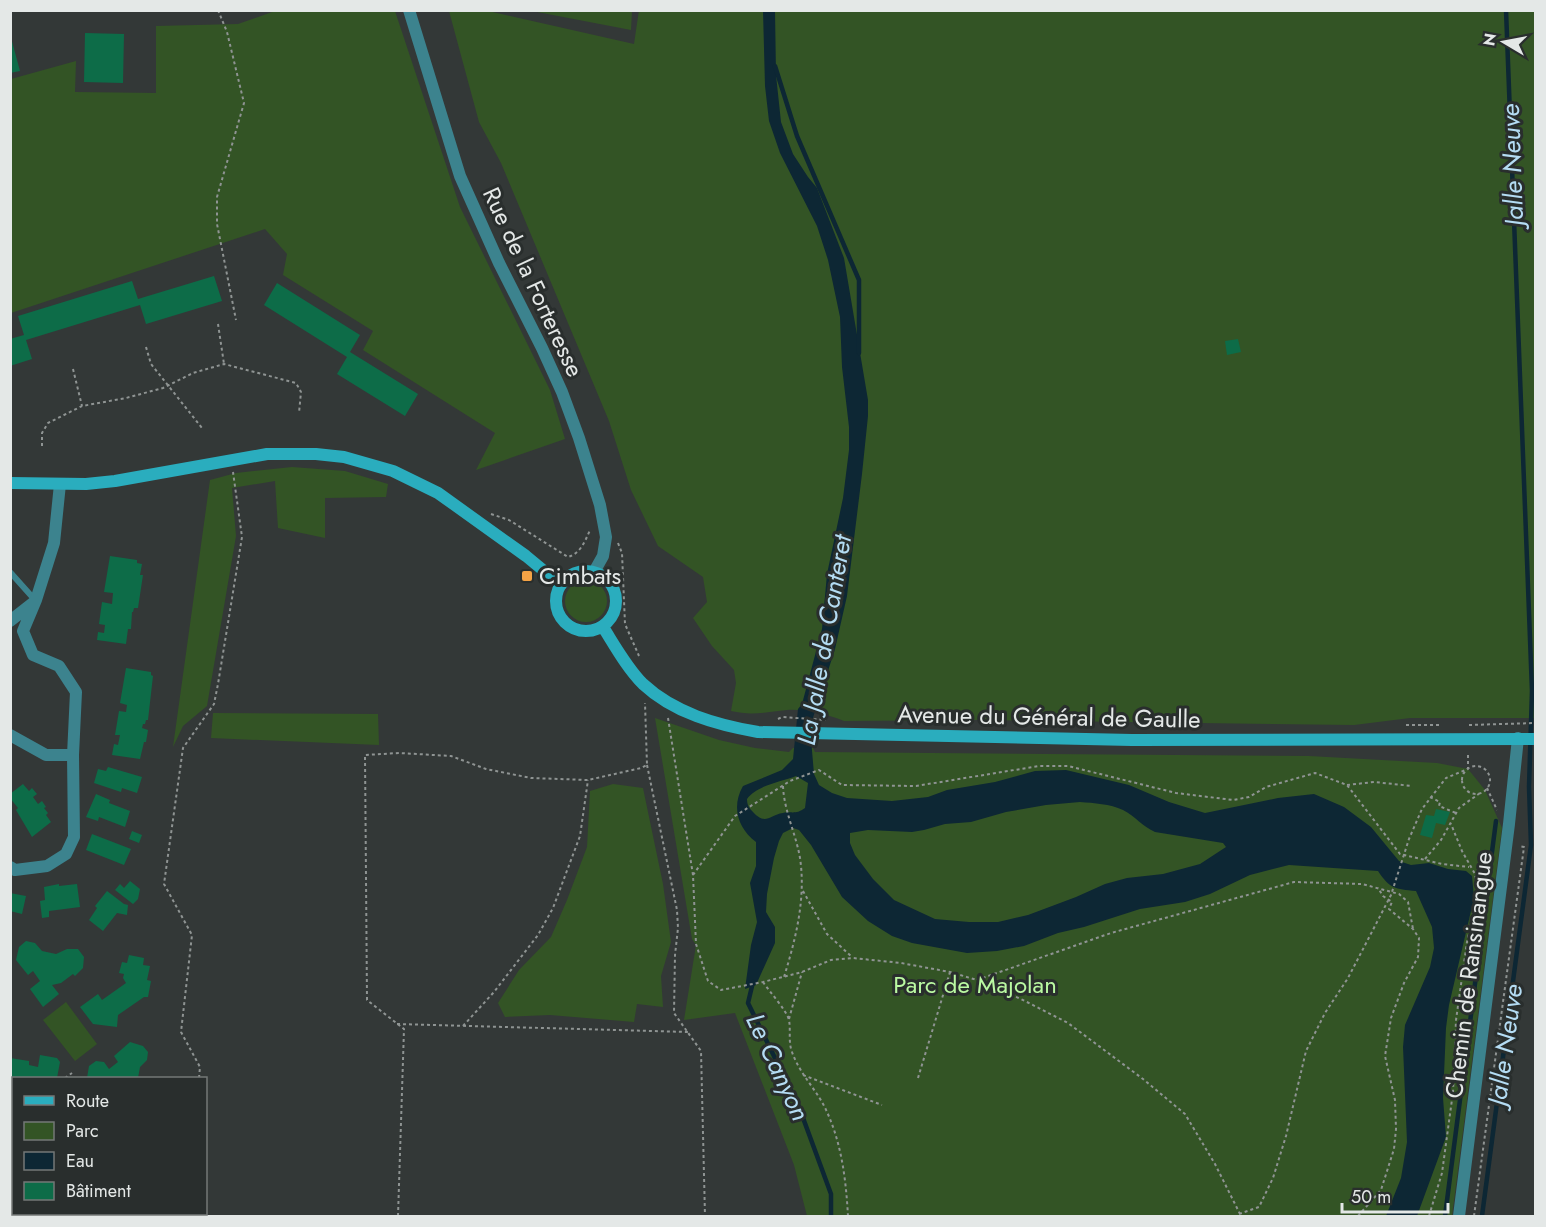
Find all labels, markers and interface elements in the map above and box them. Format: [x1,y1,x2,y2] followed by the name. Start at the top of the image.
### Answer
[1474,12,1534,72] north arrow
[1477,31,1502,48] text: N
[1491,103,1533,232] water label: Jalle Neuve
[474,181,593,382] street label: Rue de la Forteresse
[787,530,862,748] water label: La Jalle de Canteret
[539,558,621,593] place label: Cimbats
[520,569,534,583] marker: Cimbats
[897,696,1201,737] street label: Avenue du Général de Gaulle
[1436,850,1501,1100] street label: Chemin de Ransinangue
[893,967,1057,1002] park label: Parc de Majolan
[1477,982,1532,1113] water label: Jalle Neuve
[737,1007,819,1127] water label: Le Canyon
[12,1077,207,1215] legend
[66,1088,109,1114] text: Route
[66,1118,99,1144] text: Parc
[66,1148,94,1174] text: Eau
[1342,1176,1448,1214] scale bar
[66,1178,132,1204] text: Bâtiment
[1351,1184,1391,1210] text: 50 m

